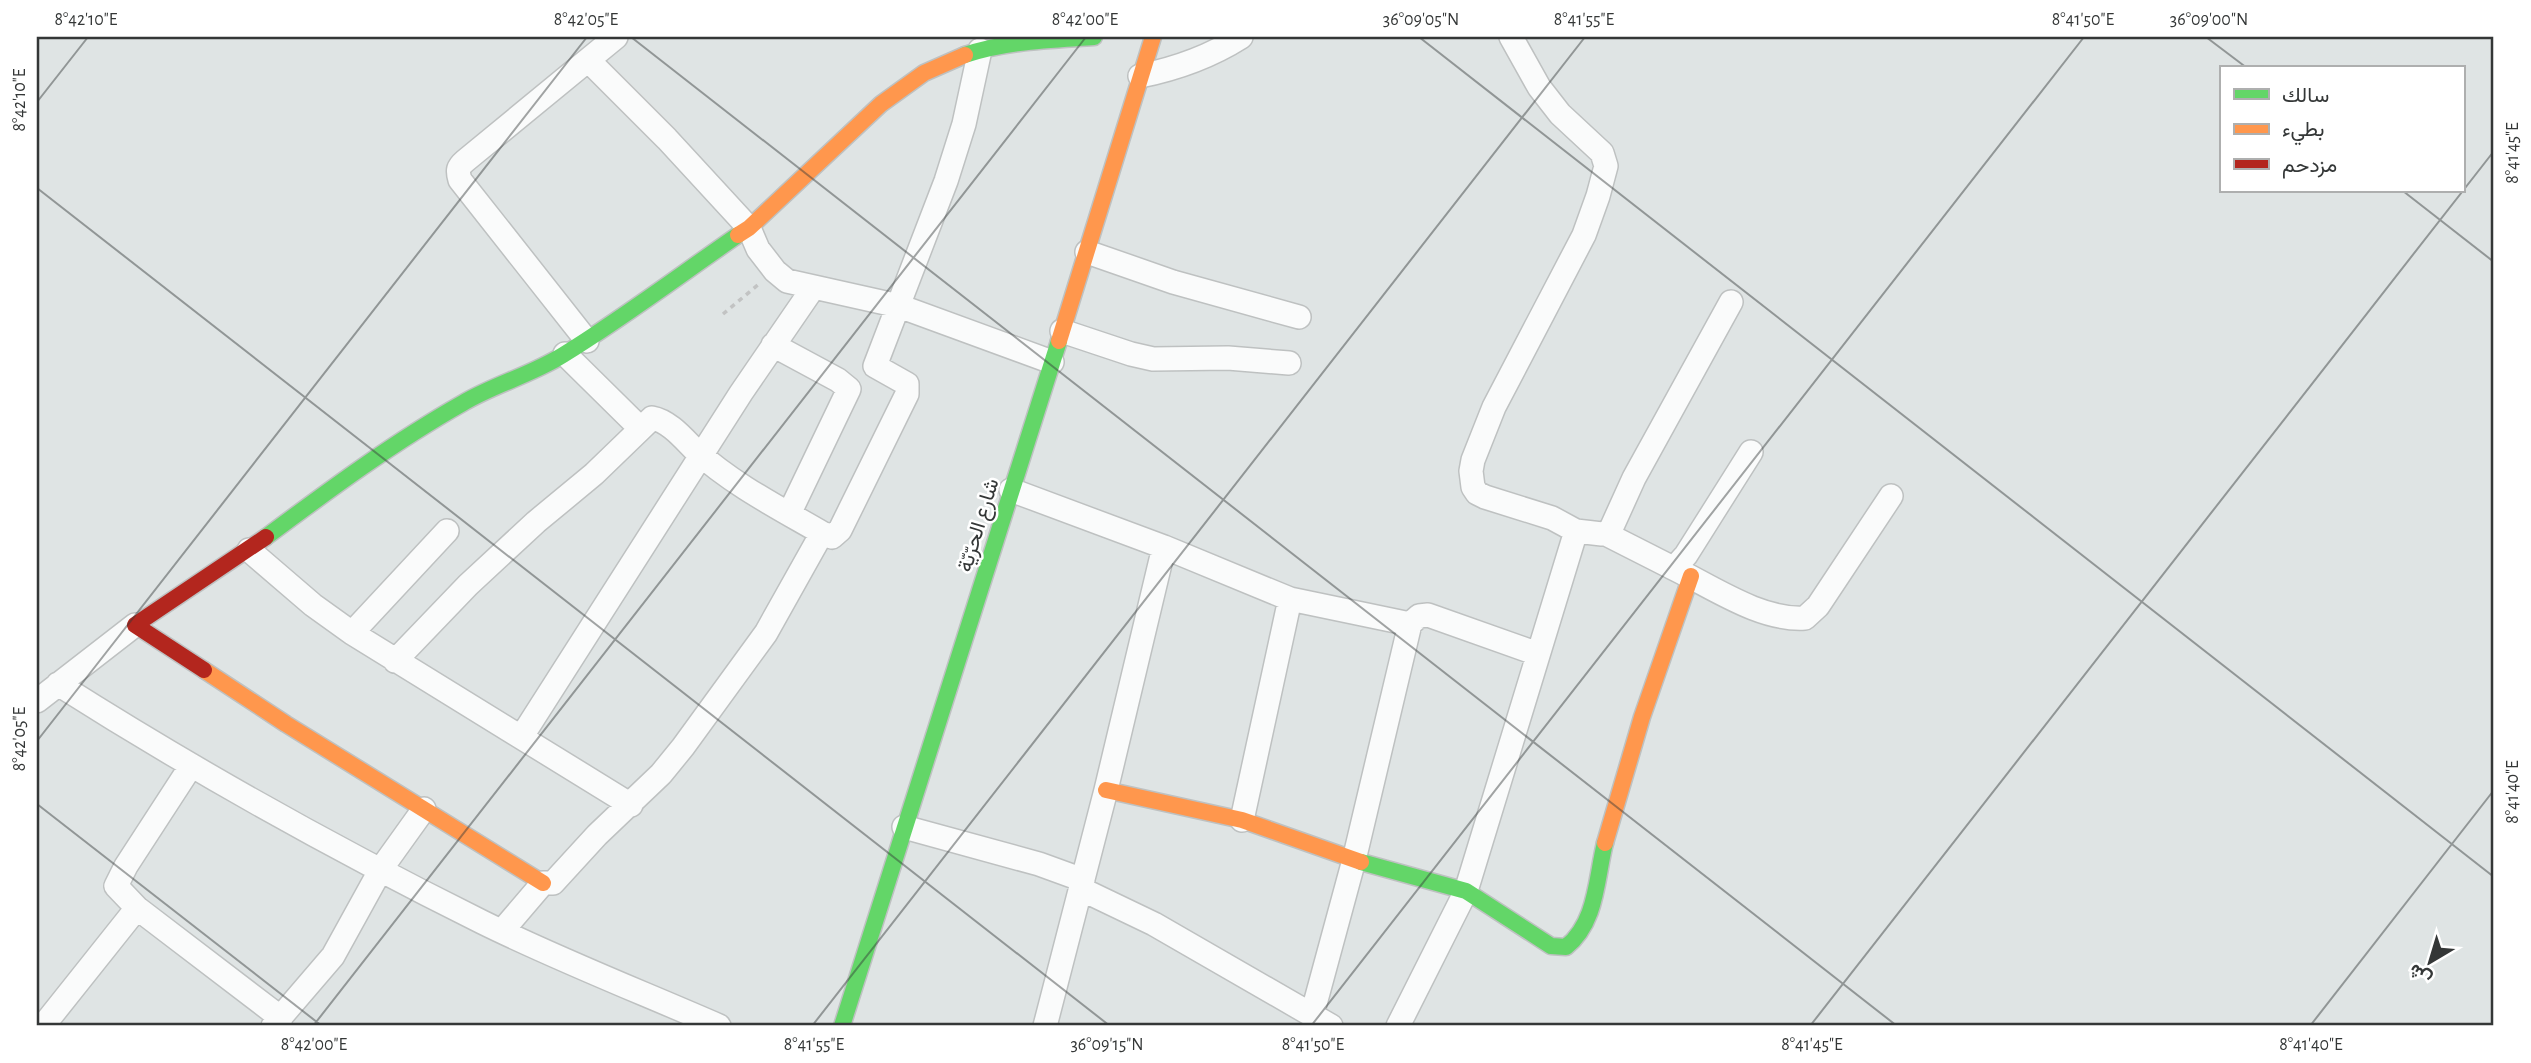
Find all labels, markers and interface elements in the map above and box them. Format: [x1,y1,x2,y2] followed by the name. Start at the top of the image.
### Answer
[54,11,118,29] text: 8°42'10"E
[554,11,619,29] text: 8°42'05"E
[1052,11,1119,29] text: 8°42'00"E
[1383,11,1459,29] text: 36°09'05"N
[1554,11,1615,29] text: 8°41'55"E
[2052,11,2115,29] text: 8°41'50"E
[2170,11,2248,29] text: 36°09'00"N
[2220,66,2464,192] legend
[11,68,29,132] text: 8°42'10"E
[2282,85,2329,106] text: سالك
[2282,119,2325,146] text: بطيء
[2504,122,2522,184] text: 8°41'45"E
[2282,155,2337,179] text: مزدحم
[954,476,1005,575] street label: شارع الحرّيّة
[11,706,29,771] text: 8°42'05"E
[2504,760,2522,824] text: 8°41'40"E
[2394,926,2464,996] north arrow
[2405,959,2436,989] text: ش
[281,1036,348,1054] text: 8°42'00"E
[784,1036,845,1054] text: 8°41'55"E
[1070,1036,1144,1054] text: 36°09'15"N
[1282,1036,1345,1054] text: 8°41'50"E
[1781,1036,1843,1054] text: 8°41'45"E
[2279,1036,2343,1054] text: 8°41'40"E

